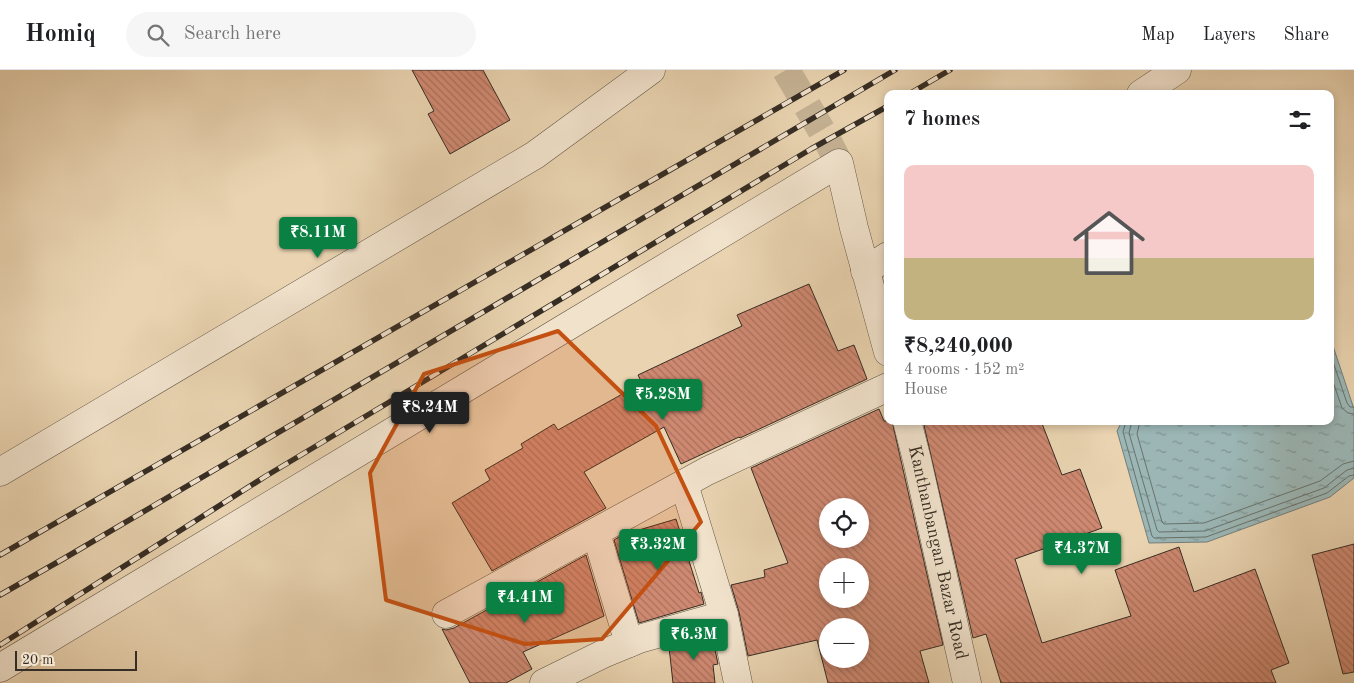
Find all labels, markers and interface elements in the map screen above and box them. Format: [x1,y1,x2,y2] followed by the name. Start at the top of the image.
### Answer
[126,12,476,57] search box
[144,21,172,49] icon: search
[25,23,96,47] text: Homiq
[184,25,281,44] text: Search here
[1141,26,1175,44] text: Map
[1203,26,1255,44] text: Layers
[1283,26,1329,44] text: Share
[1286,106,1314,134] icon: filters
[904,109,980,130] text: 7 homes
[1064,198,1154,288] icon: home
[277,216,359,259] pin: ₹8.11M
[290,225,346,241] text: ₹8.11M
[904,336,1013,357] text: ₹8,240,000
[904,362,1024,378] text: 4 rooms · 152 m²
[622,378,704,421] pin: ₹5.28M
[904,382,947,398] text: House
[635,387,691,403] text: ₹5.28M
[389,392,471,434] pin: ₹8.24M
[402,400,458,416] text: ₹8.24M
[905,443,970,661] street label: Kanthanbangan Bazar Road
[819,498,869,668] map controls
[819,498,869,548] button: locate
[617,528,699,571] pin: ₹3.32M
[1041,532,1123,575] pin: ₹4.37M
[630,537,686,553] text: ₹3.32M
[1054,541,1110,557] text: ₹4.37M
[819,558,869,608] button: +
[484,582,566,624] pin: ₹4.41M
[497,590,553,606] text: ₹4.41M
[659,618,729,661] pin: ₹6.3M
[819,618,869,668] button: −
[671,627,717,643] text: ₹6.3M
[15,648,138,671] scale bar
[22,653,53,667] text: 20 m

